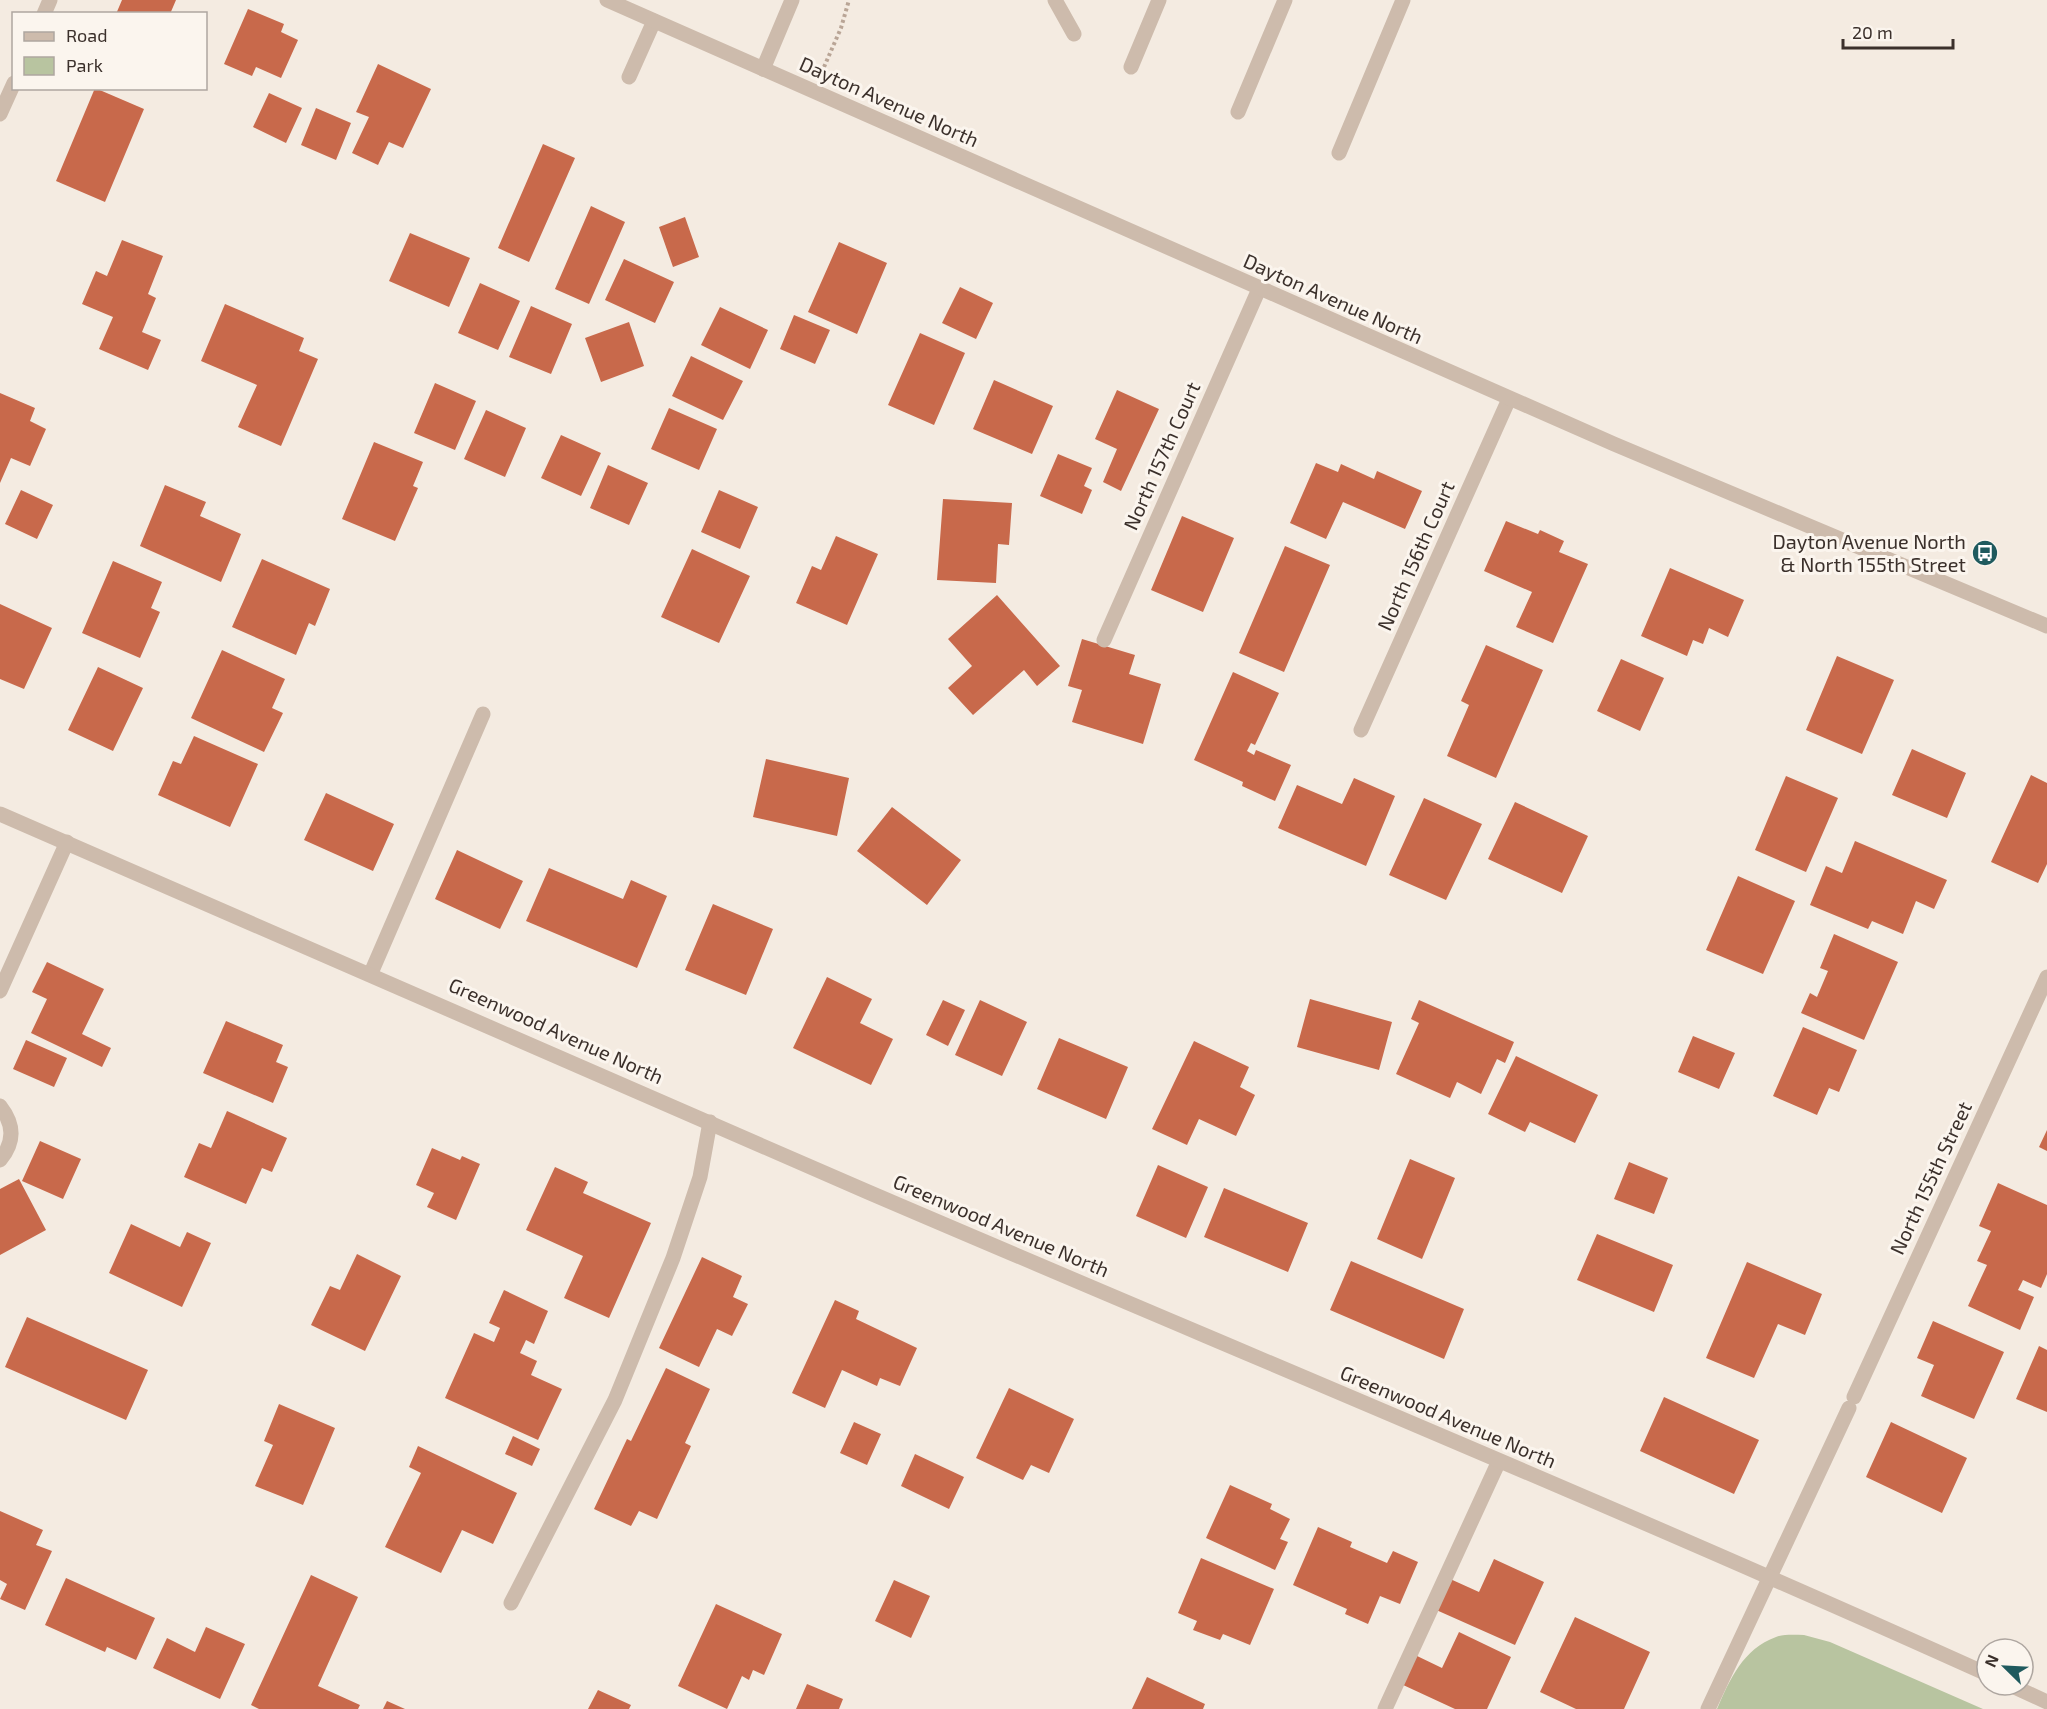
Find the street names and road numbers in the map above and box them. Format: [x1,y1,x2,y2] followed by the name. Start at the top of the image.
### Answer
[796,51,983,151] street label: Dayton Avenue North
[1240,248,1427,348] street label: Dayton Avenue North
[1118,377,1205,533] street label: North 157th Court
[1371,477,1459,634] street label: North 156th Court
[445,972,667,1088] street label: Greenwood Avenue North
[1884,1097,1976,1258] street label: North 155th Street
[890,1169,1113,1281] street label: Greenwood Avenue North
[1337,1360,1560,1472] street label: Greenwood Avenue North

